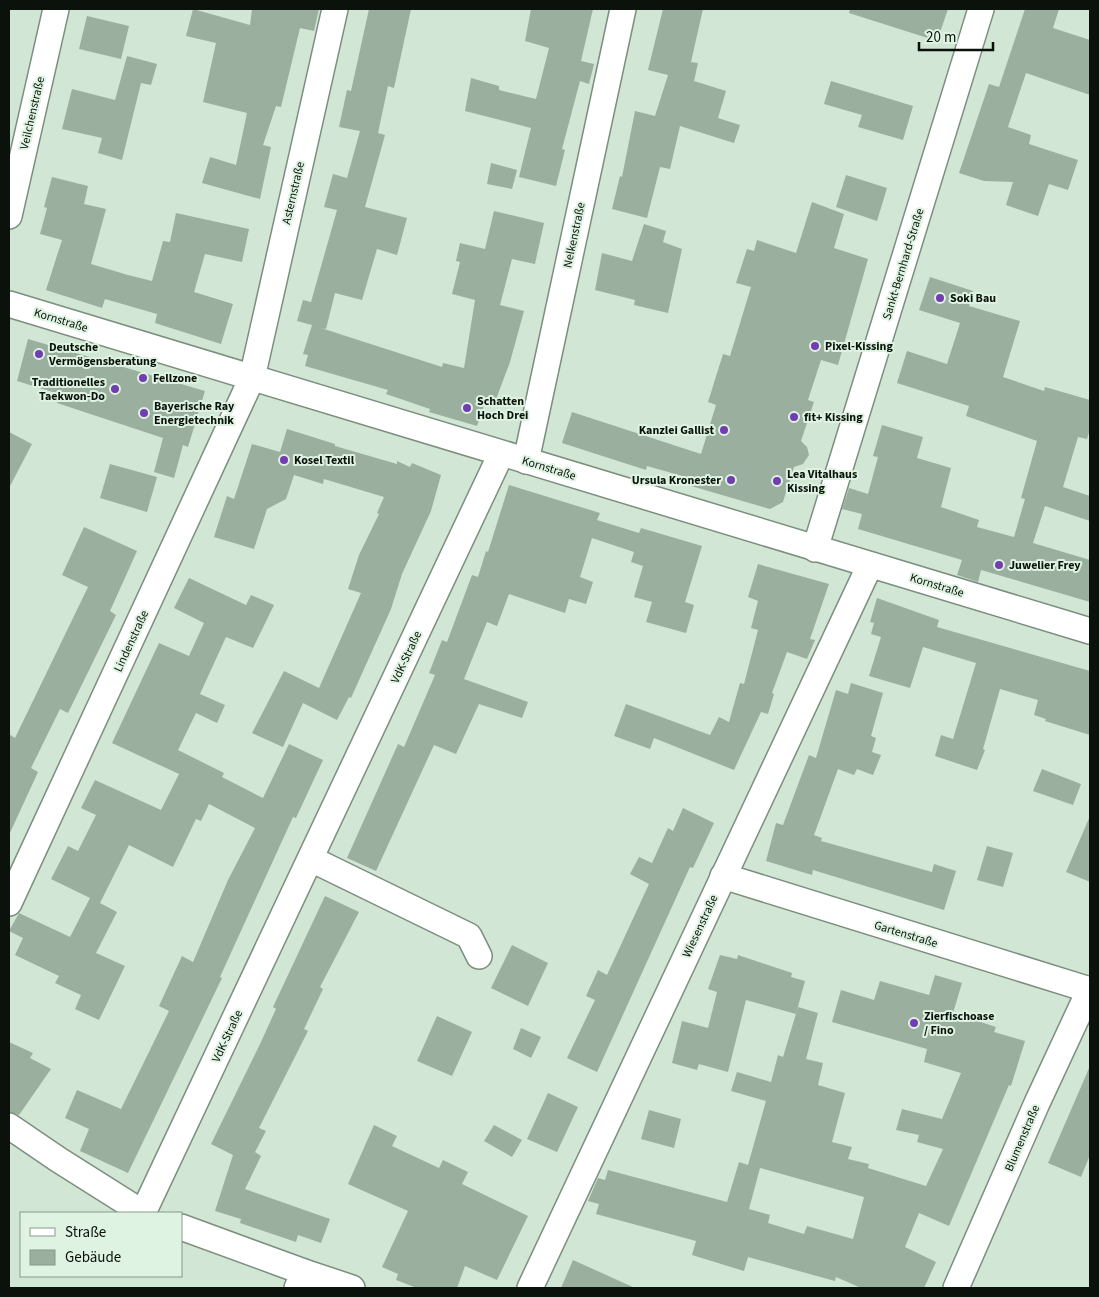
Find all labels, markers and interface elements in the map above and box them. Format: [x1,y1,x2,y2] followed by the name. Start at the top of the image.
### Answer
[919,20,993,52] scale bar
[926,27,956,48] text: 20 m
[16,75,49,151] street label: Veilchenstraße
[278,160,309,226] street label: Asternstraße
[559,201,590,269] street label: Nelkenstraße
[878,206,929,322] street label: Sankt-Bernhard-Straße
[950,290,996,307] place label: Soki Bau
[934,292,946,304] marker: Soki Bau
[32,304,90,337] street label: Kornstraße
[825,338,893,355] place label: Pixel-Kissing
[48,339,157,370] place label: Deutsche Vermögensberatung
[809,340,821,352] marker: Pixel-Kissing
[33,348,45,360] marker: Deutsche Vermögensberatung
[153,370,197,387] place label: Fellzone
[137,372,149,384] marker: Fellzone
[32,374,105,405] place label: Traditionelles Taekwon-Do
[109,383,121,395] marker: Traditionelles Taekwon-Do
[477,393,528,424] place label: Schatten Hoch Drei
[154,398,235,429] place label: Bayerische Ray Energietechnik
[461,402,473,414] marker: Schatten Hoch Drei
[138,407,150,419] marker: Bayerische Ray Energietechnik
[804,409,863,426] place label: fit+ Kissing
[788,411,800,423] marker: fit+ Kissing
[639,422,714,439] place label: Kanzlei Gallist
[718,424,730,436] marker: Kanzlei Gallist
[294,452,355,469] place label: Kosel Textil
[520,452,578,485] street label: Kornstraße
[278,454,290,466] marker: Kosel Textil
[787,466,857,497] place label: Lea Vitalhaus Kissing
[632,472,721,489] place label: Ursula Kronester
[725,474,737,486] marker: Ursula Kronester
[771,475,783,487] marker: Lea Vitalhaus Kissing
[1009,557,1081,574] place label: Juwelier Frey
[993,559,1005,571] marker: Juwelier Frey
[908,569,966,602] street label: Kornstraße
[110,608,153,675] street label: Lindenstraße
[387,628,426,686] street label: VdK-Straße
[678,892,722,960] street label: Wiesenstraße
[872,917,940,952] street label: Gartenstraße
[208,1007,247,1065] street label: VdK-Straße
[924,1008,994,1039] place label: Zierfischoase / Fino
[908,1017,920,1029] marker: Zierfischoase / Fino
[1001,1102,1044,1174] street label: Blumenstraße
[20,1212,182,1277] legend
[65,1222,106,1243] text: Straße
[65,1247,121,1268] text: Gebäude

